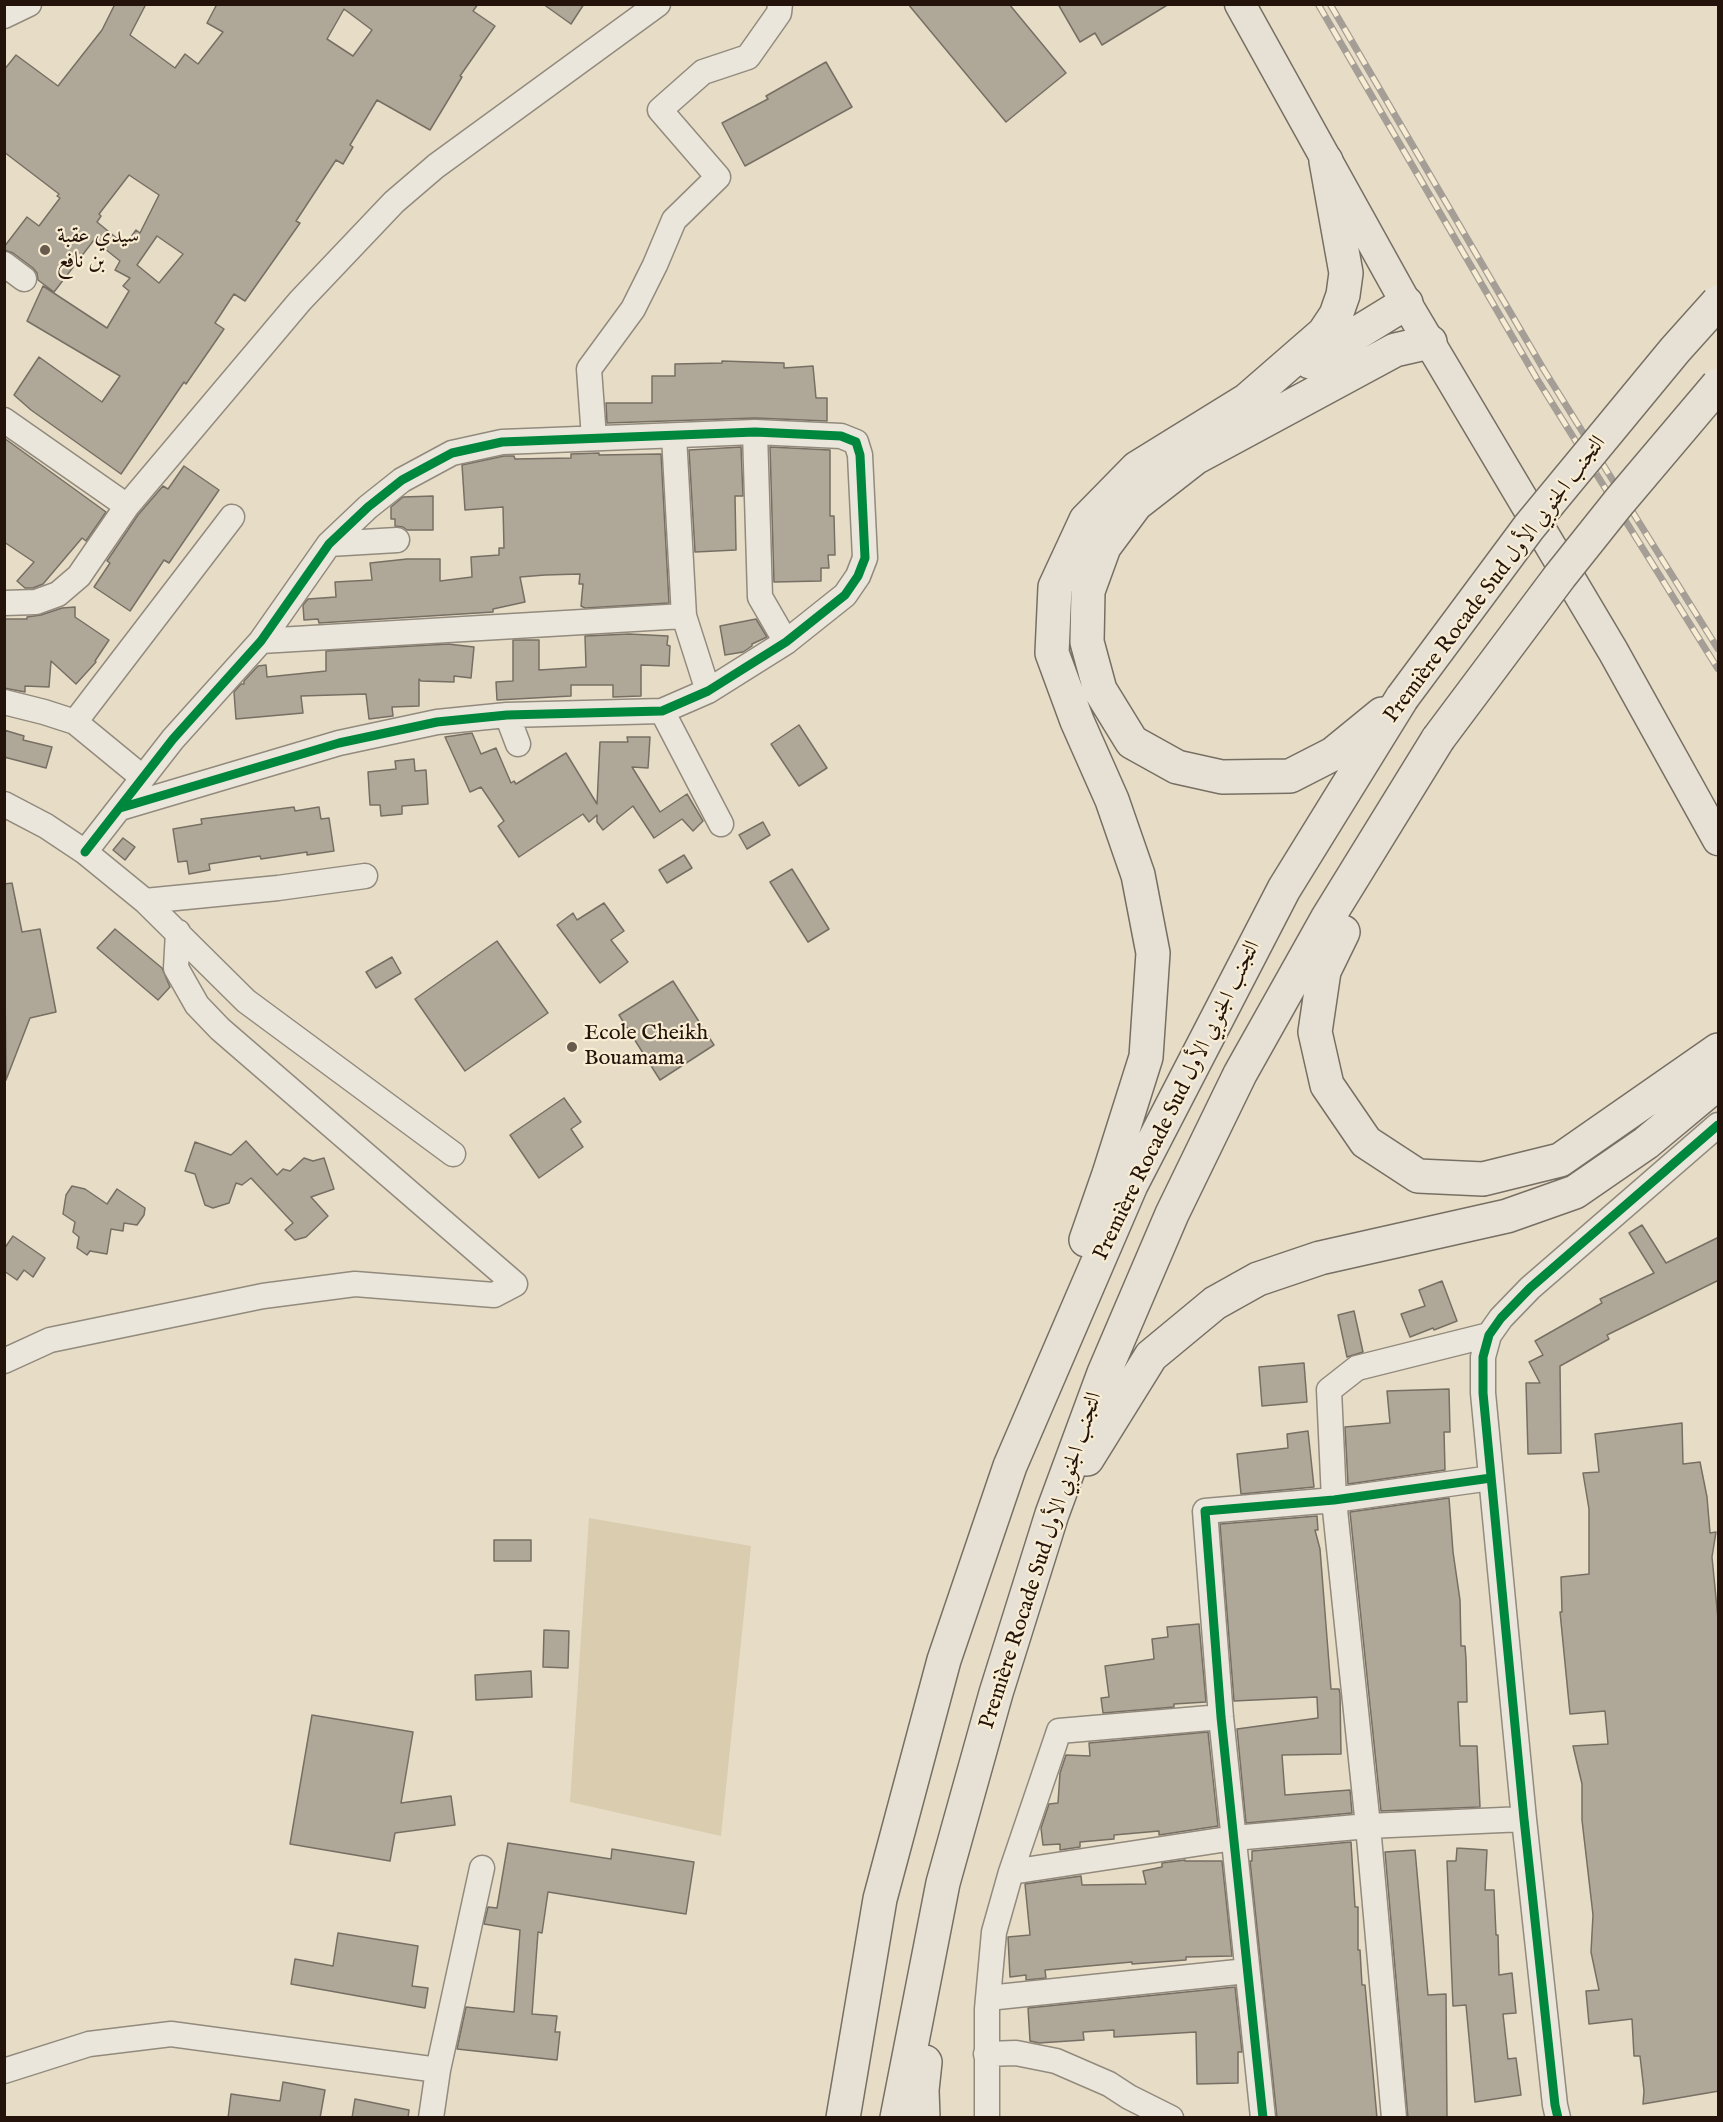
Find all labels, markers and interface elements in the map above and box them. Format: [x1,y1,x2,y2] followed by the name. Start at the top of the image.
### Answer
[57,224,139,276] place label: سيدي عقبة بن نافع
[38,243,52,257] marker: سيدي عقبة بن نافع
[1379,431,1613,729] street label: Première Rocade Sud التجنب الجنوبي الأول
[1089,937,1267,1265] street label: Première Rocade Sud التجنب الجنوبي الأول
[584,1021,708,1072] place label: Ecole Cheikh Bouamama
[565,1040,579,1054] marker: Ecole Cheikh Bouamama
[975,1389,1109,1733] street label: Première Rocade Sud التجنب الجنوبي الأول

